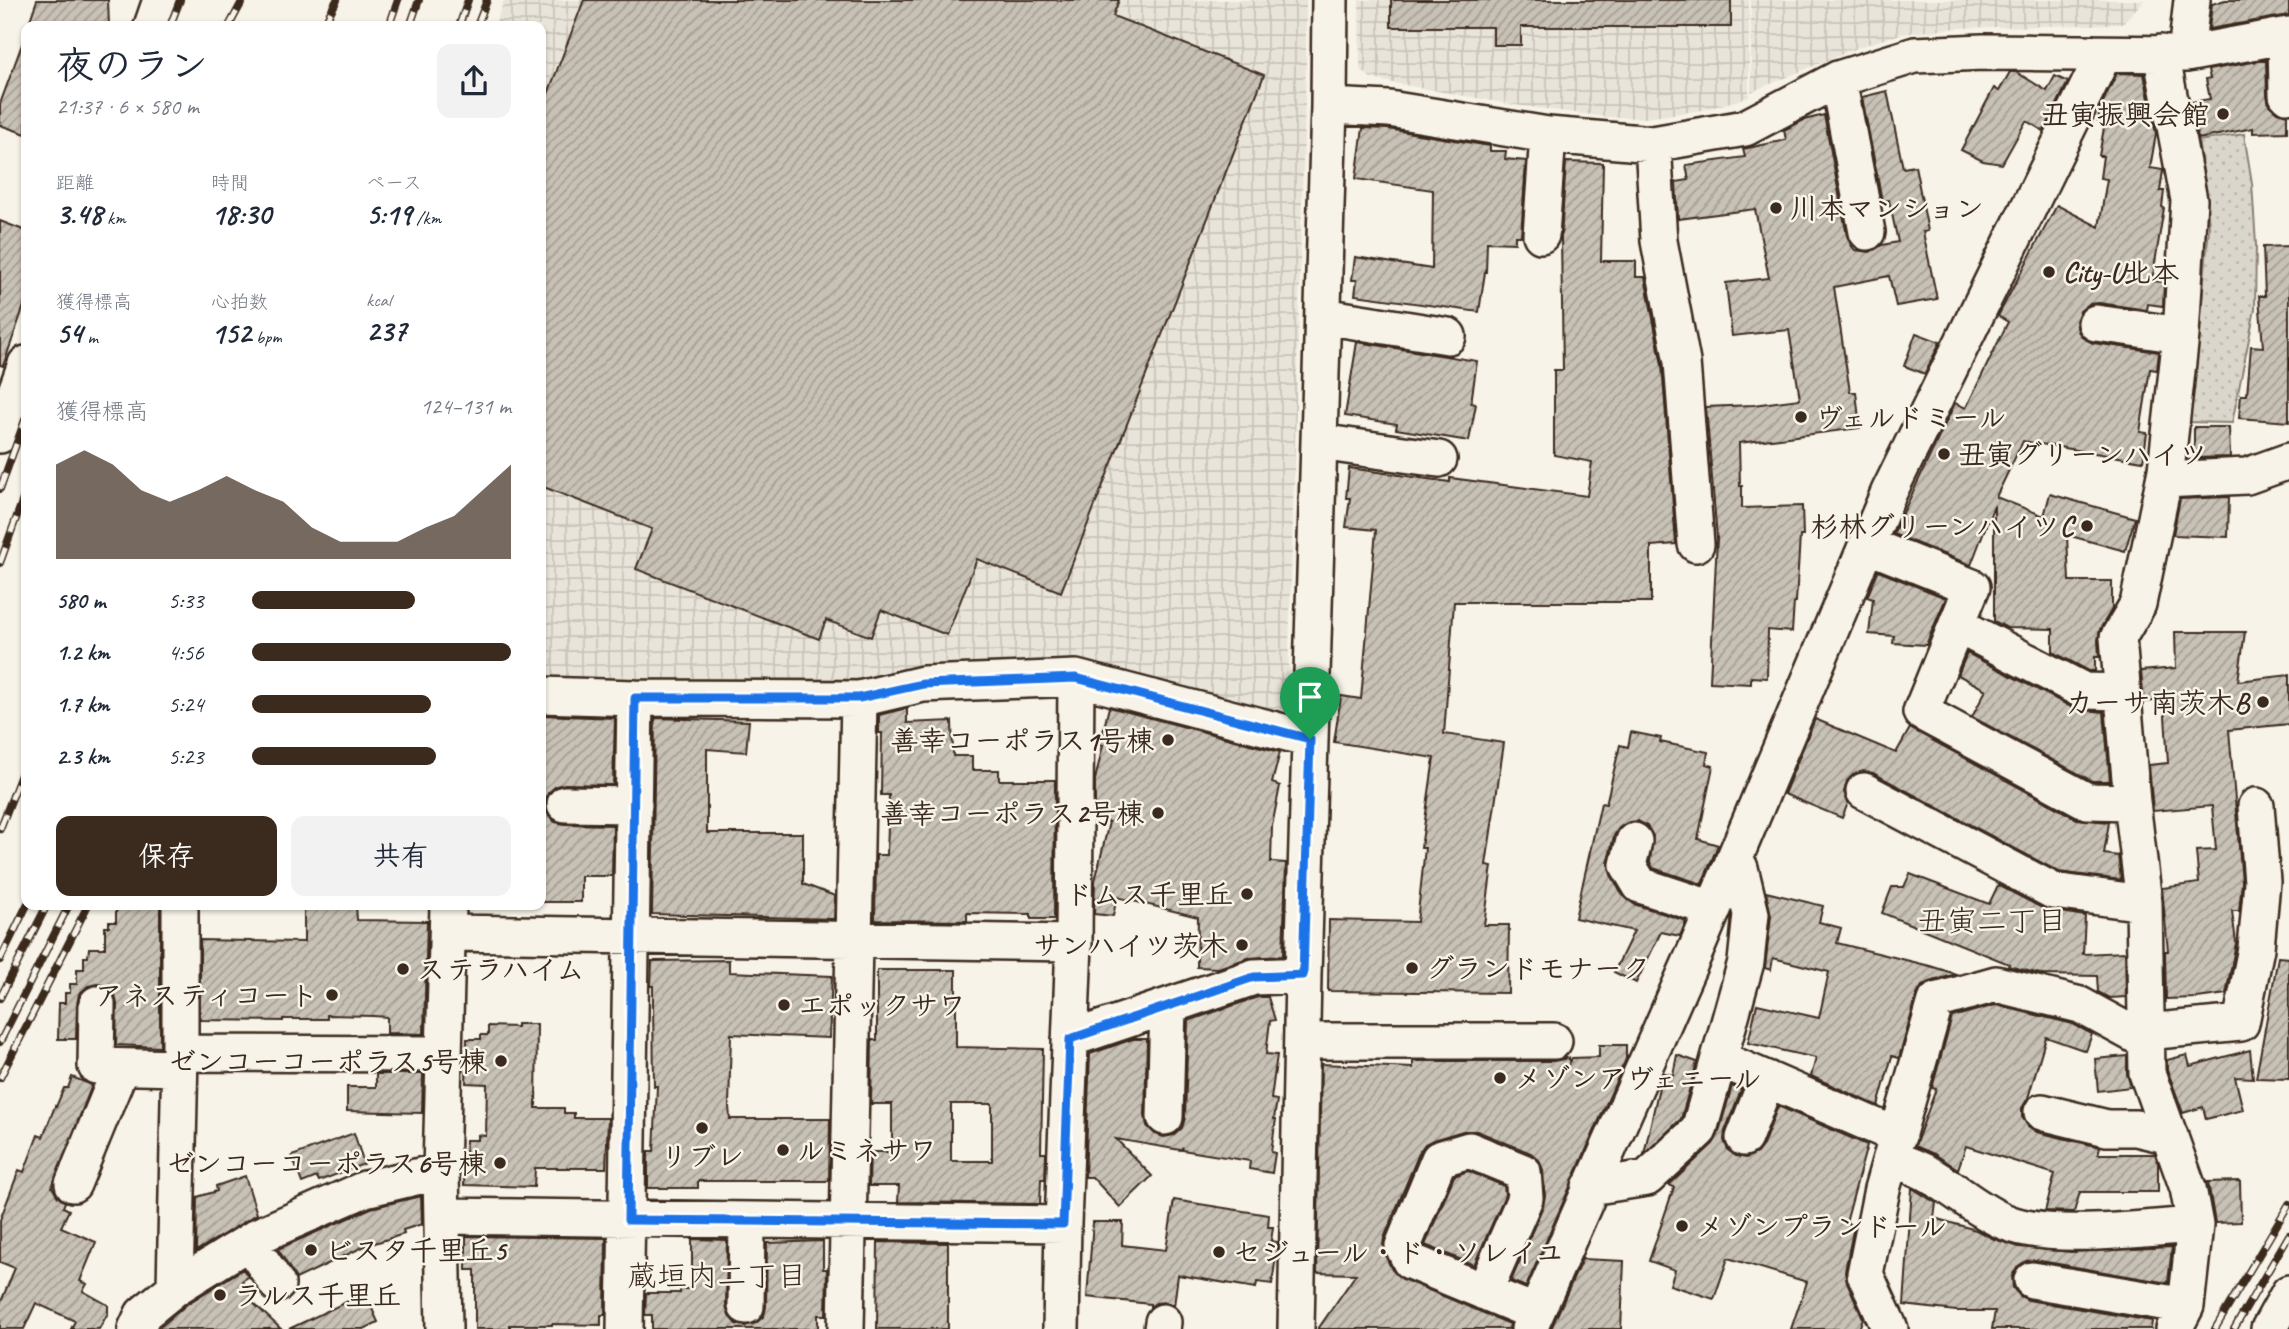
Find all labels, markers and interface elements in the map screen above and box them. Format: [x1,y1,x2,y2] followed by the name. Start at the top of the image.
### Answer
[56,42,208,89] text: 夜のラン
[437,44,511,118] button: share
[56,92,199,121] text: 21:37 · 6 × 580 m
[2041,97,2209,132] place label: 丑寅振興会館
[2215,106,2231,122] marker: 丑寅振興会館
[56,171,94,195] text: 距離
[211,171,249,195] text: 時間
[366,171,422,195] text: ペース
[1790,191,1984,226] place label: 川本マンション
[56,195,102,233] text: 3.48
[211,195,271,233] text: 18:30
[366,195,412,233] text: 5:19
[1768,200,1784,216] marker: 川本マンション
[102,206,126,230] text: km
[412,206,441,230] text: /km
[2063,255,2179,291] place label: City-U北本
[2041,264,2057,280] marker: City-U北本
[366,288,391,312] text: kcal
[56,290,132,314] text: 獲得標高
[211,290,268,314] text: 心拍数
[366,312,406,350] text: 237
[56,314,83,352] text: 54
[211,314,251,352] text: 152
[83,325,98,349] text: m
[251,325,282,349] text: bpm
[420,392,511,421] text: 124–131 m
[56,397,148,426] text: 獲得標高
[1815,400,2007,435] place label: ヴェルドミール
[1793,409,1809,425] marker: ヴェルドミール
[1958,437,2207,472] place label: 丑寅グリーンハイツ
[1936,446,1952,462] marker: 丑寅グリーンハイツ
[1810,509,2077,544] place label: 杉林グリーンハイツC
[2079,518,2095,534] marker: 杉林グリーンハイツC
[56,586,105,615] text: 580 m
[168,586,204,615] text: 5:33
[56,638,110,667] text: 1.2 km
[168,638,204,667] text: 4:56
[1280,667,1340,739] pin
[1291,678,1329,716] icon: arrive
[2065,685,2251,720] place label: カーサ南茨木B
[56,690,109,719] text: 1.7 km
[168,690,204,719] text: 5:24
[2255,694,2271,710] marker: カーサ南茨木B
[891,723,1154,758] place label: 善幸コーポラス1号棟
[1160,732,1176,748] marker: 善幸コーポラス1号棟
[56,742,110,771] text: 2.3 km
[168,742,204,771] text: 5:23
[881,796,1144,831] place label: 善幸コーポラス2号棟
[1150,805,1166,821] marker: 善幸コーポラス2号棟
[56,816,277,896] button: 保存
[291,816,511,896] button: 共有
[1065,877,1233,912] place label: ドムス千里丘
[1239,886,1255,902] marker: ドムス千里丘
[1917,902,2067,940] district label: 丑寅二丁目
[1033,928,1228,963] place label: サンハイツ茨木
[1234,937,1250,953] marker: サンハイツ茨木
[1426,951,1650,986] place label: グランドモナーク
[417,952,584,987] place label: ステラハイム
[1404,960,1420,976] marker: グランドモナーク
[395,961,411,977] marker: ステラハイム
[95,978,318,1013] place label: アネスティコート
[324,987,340,1003] marker: アネスティコート
[798,988,966,1023] place label: エポックサワ
[776,997,792,1013] marker: エポックサワ
[168,1044,487,1079] place label: ゼンコーコーポラス5号棟
[493,1053,509,1069] marker: ゼンコーコーポラス5号棟
[1514,1061,1762,1096] place label: メゾンアヴェニール
[1492,1070,1508,1086] marker: メゾンアヴェニール
[694,1120,710,1136] marker: リブレ
[797,1133,937,1168] place label: ルミネサワ
[660,1139,744,1174] place label: リブレ
[775,1142,791,1158] marker: ルミネサワ
[166,1146,486,1181] place label: ゼンコーコーポラス6号棟
[492,1155,508,1171] marker: ゼンコーコーポラス6号棟
[1696,1209,1947,1244] place label: メゾンプランドール
[1674,1218,1690,1234] marker: メゾンプランドール
[325,1233,509,1268] place label: ビスタ千里丘5
[1233,1235,1564,1270] place label: セジュール・ド・ソレイユ
[303,1242,319,1258] marker: ビスタ千里丘5
[1211,1244,1227,1260] marker: セジュール・ド・ソレイユ
[627,1257,807,1295] district label: 蔵垣内二丁目
[234,1278,401,1313] place label: ラルス千里丘
[212,1287,228,1303] marker: ラルス千里丘

